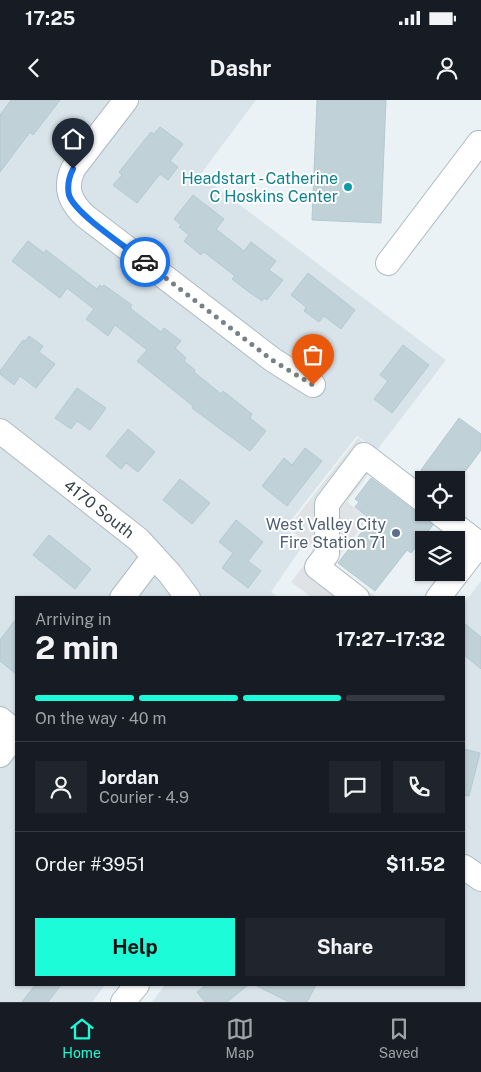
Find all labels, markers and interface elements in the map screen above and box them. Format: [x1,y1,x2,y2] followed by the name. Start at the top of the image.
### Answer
[25,7,75,29] text: 17:25
[20,54,48,82] icon: back
[433,54,461,82] icon: person
[210,55,271,81] text: Dashr
[52,118,94,169] pin
[59,125,87,153] icon: home
[181,169,338,206] place label: Headstart - Catherine C Hoskins Center
[342,181,354,193] marker: Headstart - Catherine C Hoskins Center
[120,237,170,287] courier
[131,248,159,276] icon: car
[292,334,334,385] pin
[299,341,327,369] icon: bag
[415,471,465,581] map controls
[415,471,465,521] button: locate
[60,476,138,542] street label: 4170 South
[266,515,386,552] place label: West Valley City Fire Station 71
[390,527,402,539] marker: West Valley City Fire Station 71
[415,531,465,581] button: layers
[35,610,111,629] text: Arriving in
[336,628,445,650] text: 17:27–17:32
[35,629,119,666] text: 2 min
[35,709,166,728] text: On the way · 40 m
[35,761,87,813] button: person
[329,761,381,813] button: chat
[393,761,445,813] button: phone
[99,766,159,788] text: Jordan
[99,788,189,807] text: Courier · 4.9
[35,853,145,875] text: Order #3951
[386,853,445,875] text: $11.52
[35,918,235,976] button: Help
[245,918,445,976] button: Share
[62,1015,101,1061] tab: Home
[226,1015,254,1061] tab: Map
[379,1015,419,1061] tab: Saved

